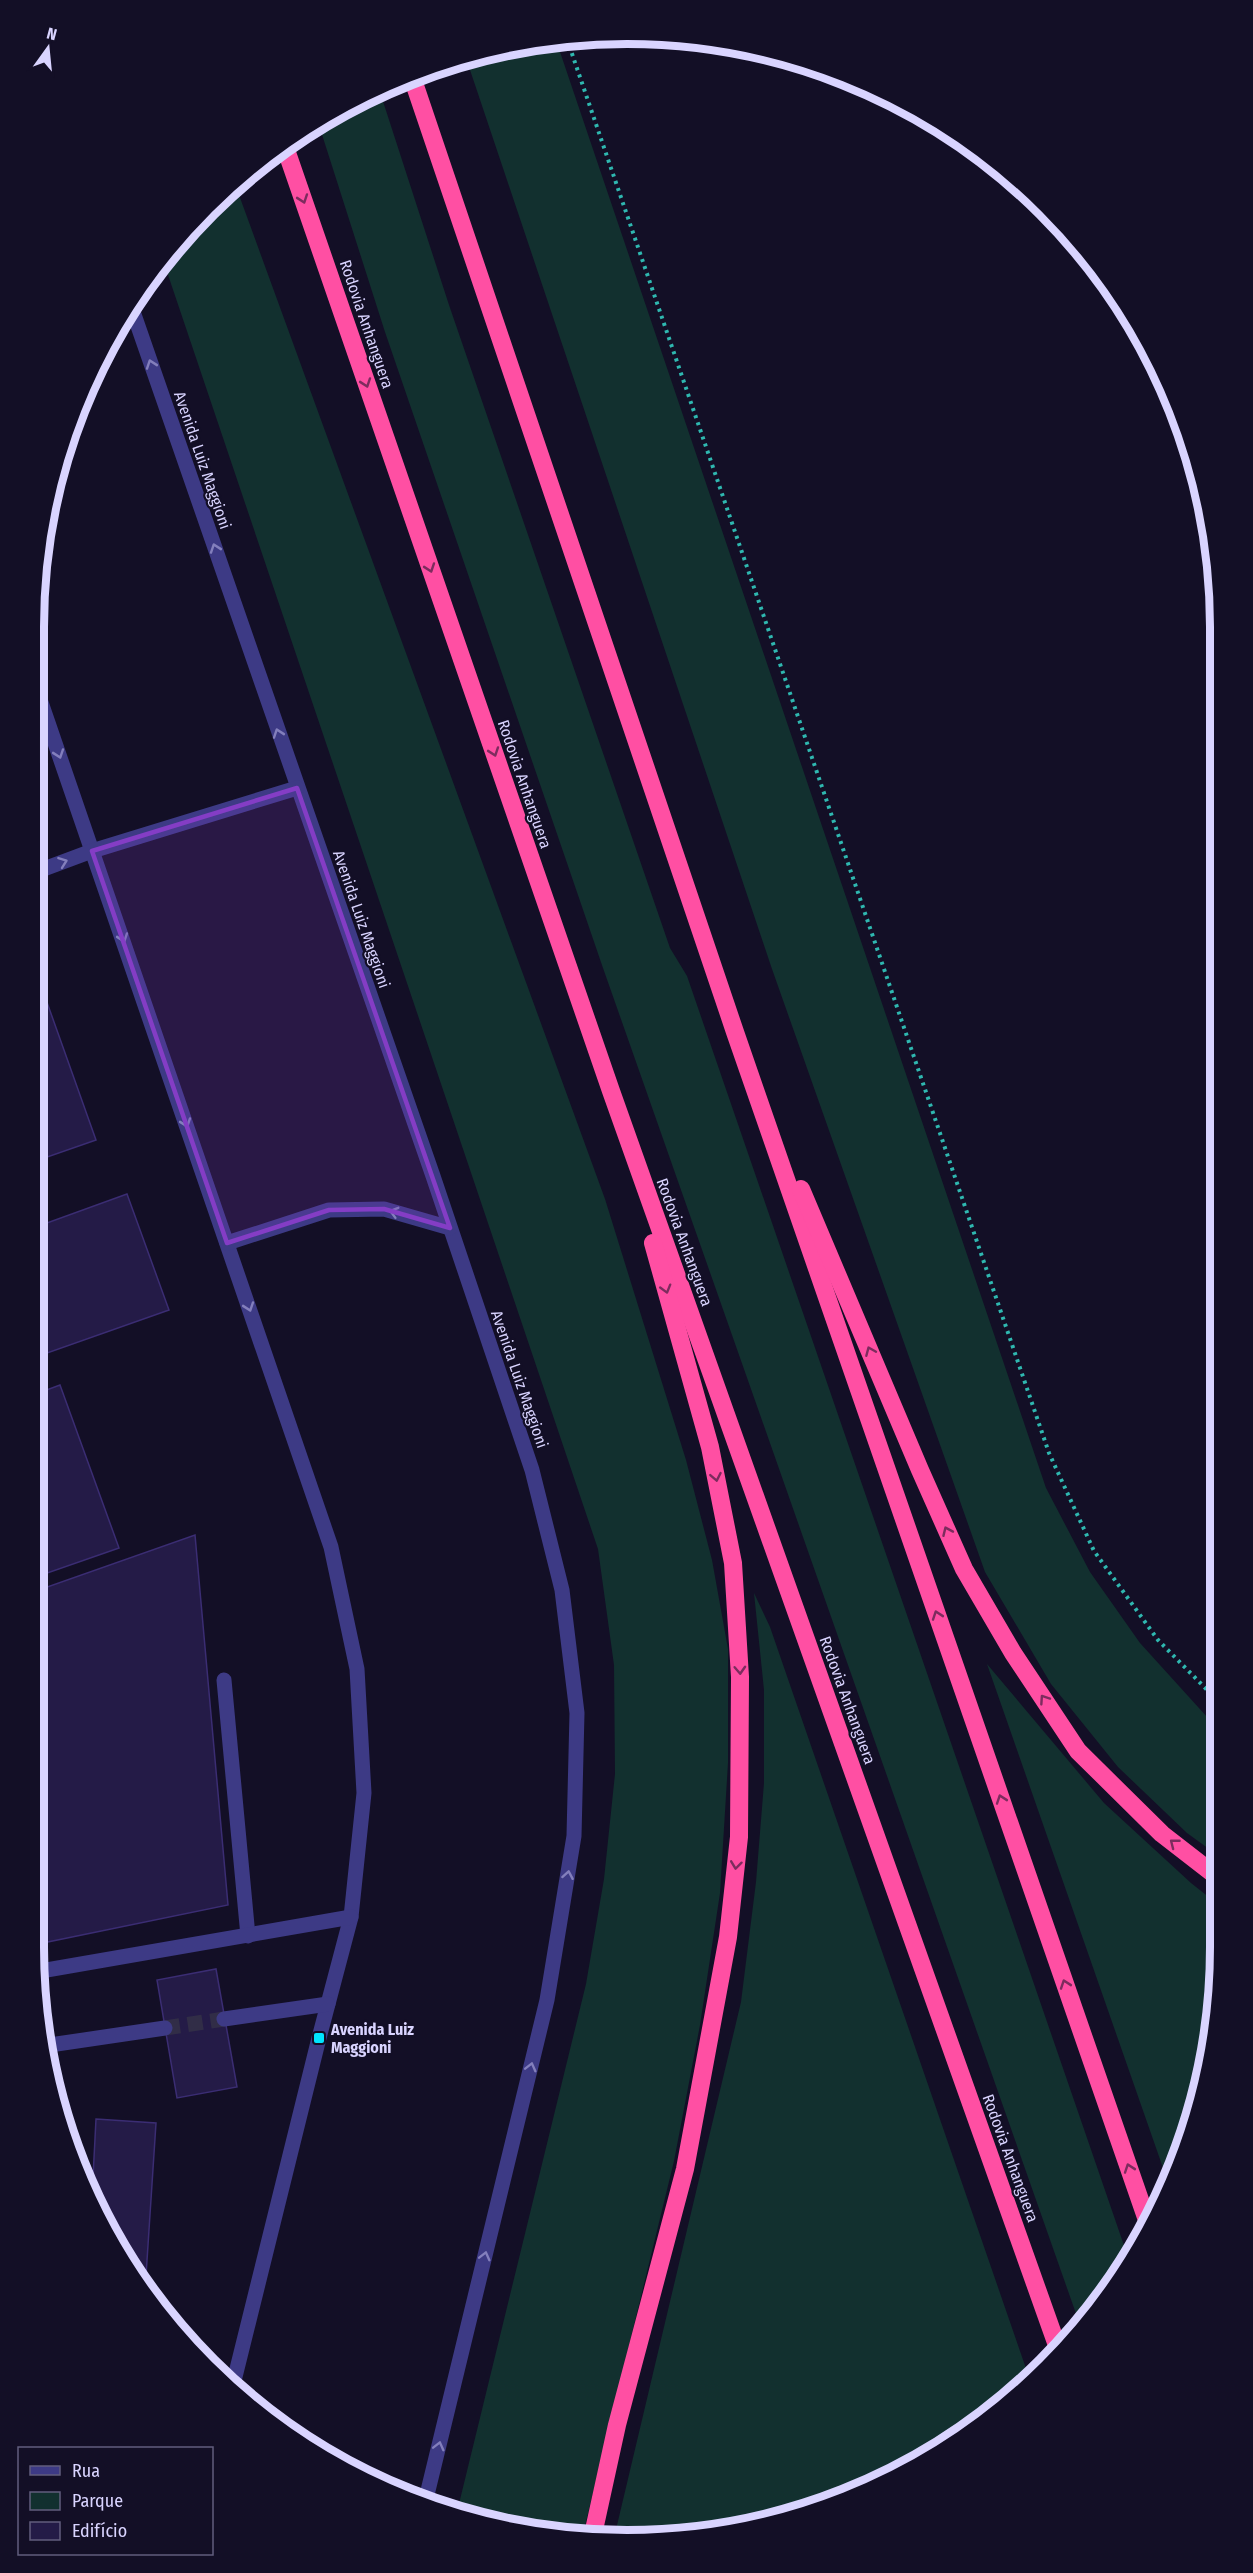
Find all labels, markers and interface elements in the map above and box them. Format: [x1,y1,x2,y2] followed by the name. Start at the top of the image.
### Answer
[18,18,78,78] north arrow
[45,24,59,44] text: N
[295,193,308,204] one-way arrow
[336,257,397,391] street label: Rodovia Anhanguera
[146,359,158,370] one-way arrow
[359,377,372,388] one-way arrow
[170,389,235,532] street label: Avenida Luiz Maggioni
[209,544,222,554] one-way arrow
[423,562,435,573] one-way arrow
[494,717,555,851] street label: Rodovia Anhanguera
[273,728,285,739] one-way arrow
[486,746,499,757] one-way arrow
[52,748,64,759] one-way arrow
[329,848,394,991] street label: Avenida Luiz Maggioni
[57,856,68,869] one-way arrow
[115,932,128,943] one-way arrow
[179,1117,192,1128] one-way arrow
[653,1176,717,1309] street label: Rodovia Anhanguera
[389,1207,400,1219] one-way arrow
[659,1283,671,1294] one-way arrow
[242,1301,255,1312] one-way arrow
[487,1308,552,1451] street label: Avenida Luiz Maggioni
[865,1347,877,1358] one-way arrow
[709,1472,722,1482] one-way arrow
[942,1526,954,1537] one-way arrow
[932,1610,945,1621] one-way arrow
[816,1634,880,1767] street label: Rodovia Anhanguera
[733,1666,746,1675] one-way arrow
[1040,1695,1051,1706] one-way arrow
[996,1794,1009,1805] one-way arrow
[1170,1840,1181,1851] one-way arrow
[730,1861,743,1870] one-way arrow
[561,1871,573,1880] one-way arrow
[1060,1979,1073,1989] one-way arrow
[330,2020,414,2057] place label: Avenida Luiz Maggioni
[312,2031,326,2045] marker: Avenida Luiz Maggioni
[523,2062,536,2072] one-way arrow
[979,2092,1043,2225] street label: Rodovia Anhanguera
[1124,2163,1137,2174] one-way arrow
[477,2251,490,2261] one-way arrow
[432,2441,445,2451] one-way arrow
[18,2447,213,2555] legend
[72,2460,100,2482] text: Rua
[72,2490,123,2512] text: Parque
[72,2520,127,2542] text: Edifício

